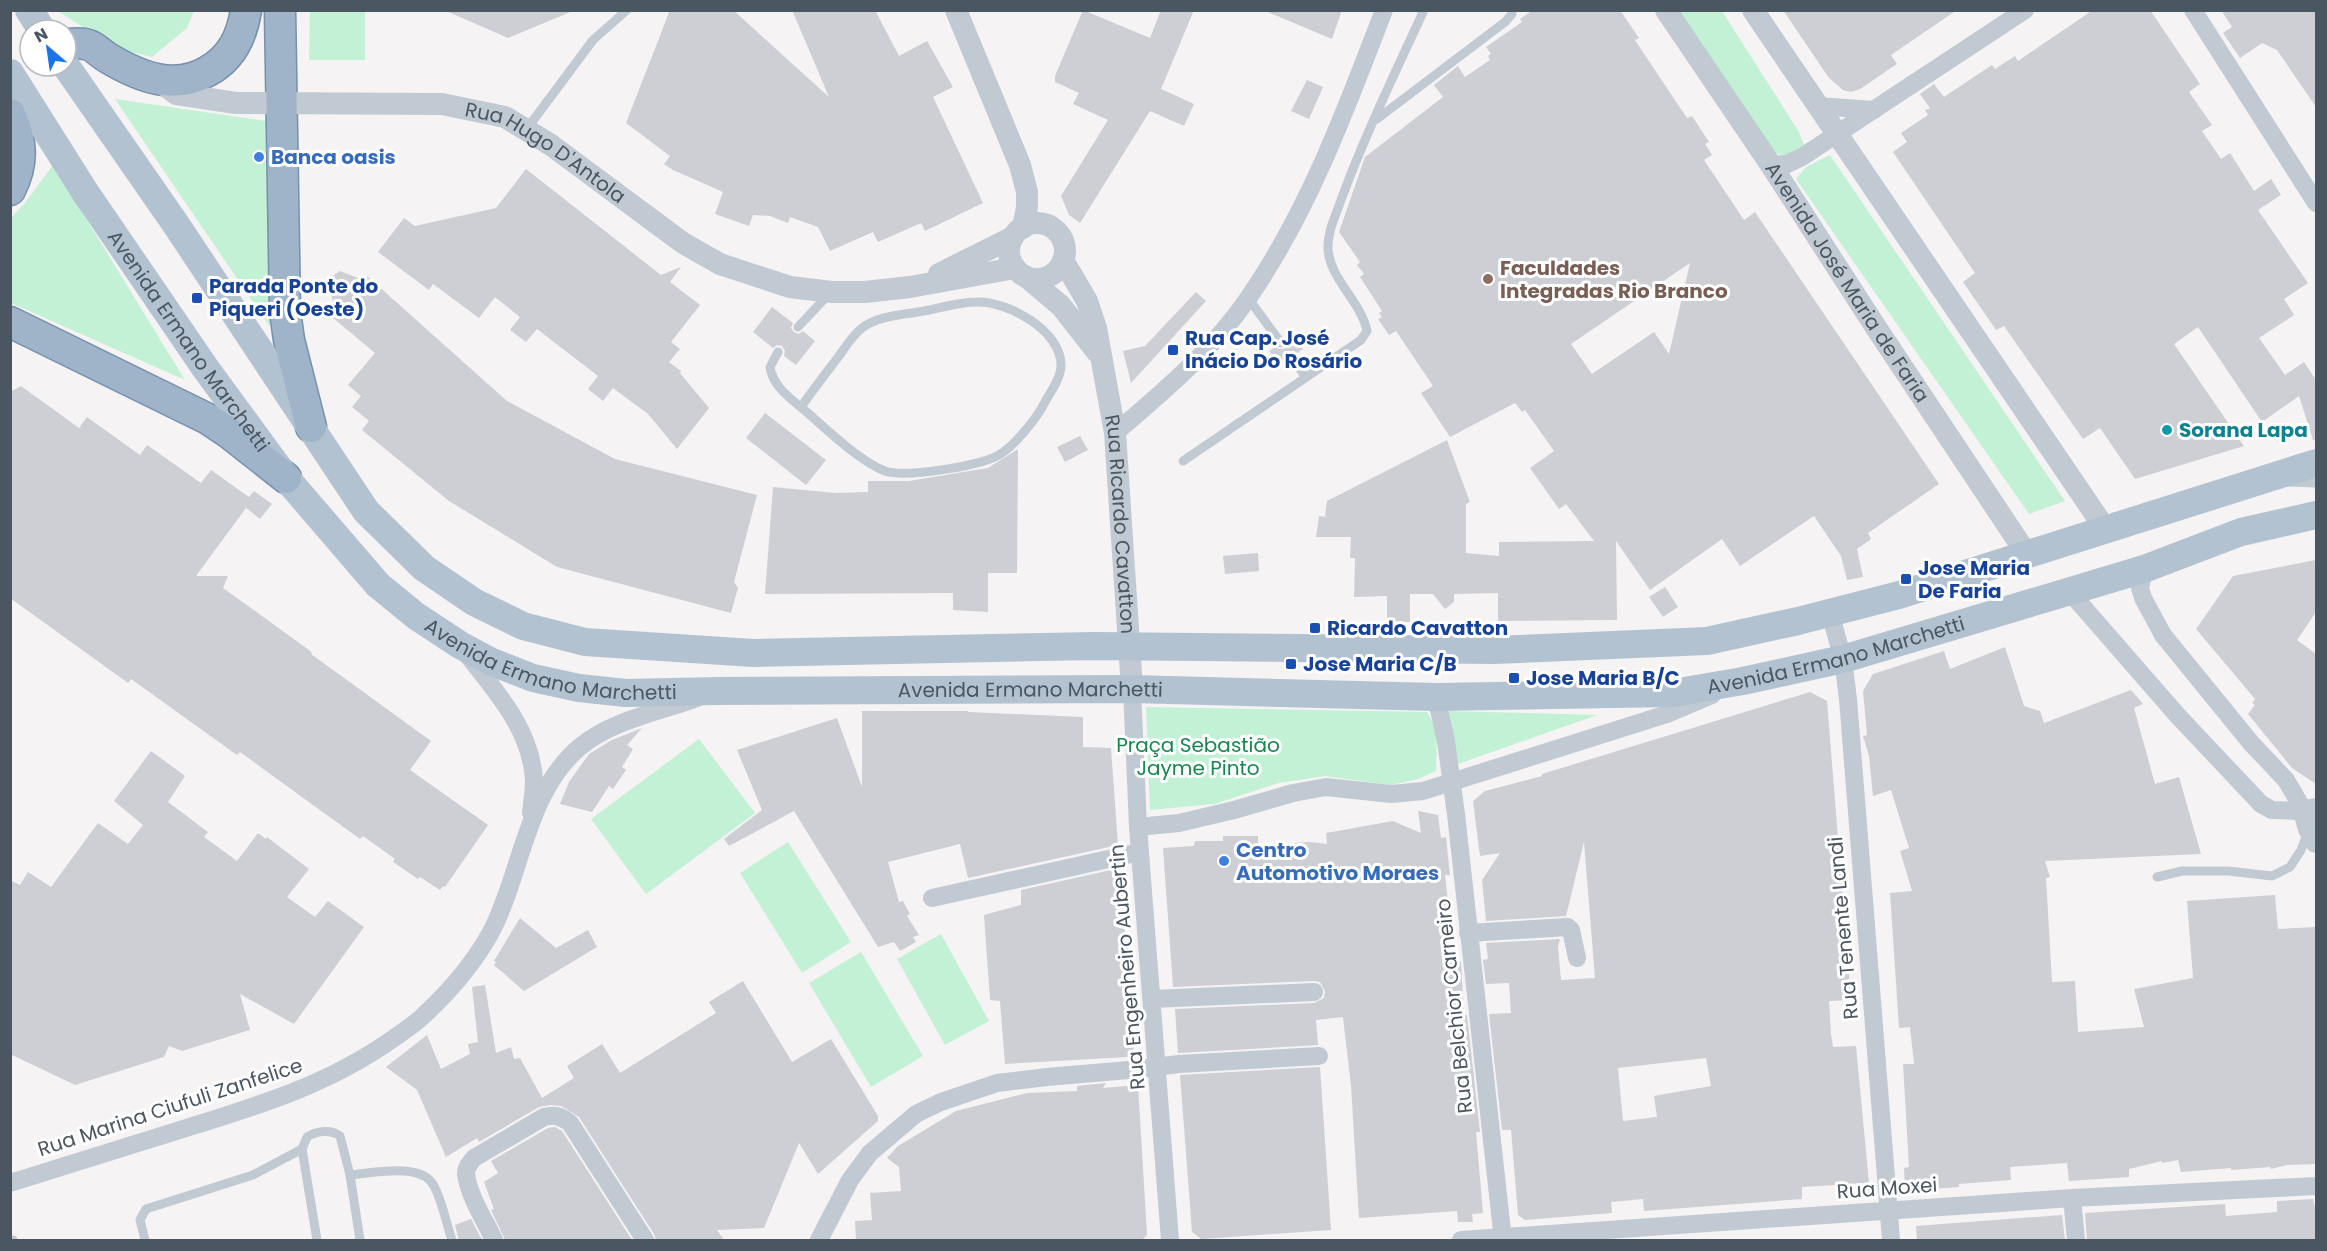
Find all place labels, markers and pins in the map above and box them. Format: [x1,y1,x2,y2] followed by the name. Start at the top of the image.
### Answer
[271,143,396,171] place label: Banca oasis
[252,150,266,164] marker: Banca oasis
[1500,254,1728,305] place label: Faculdades Integradas Rio Branco
[209,272,379,323] place label: Parada Ponte do Piqueri (Oeste)
[1481,272,1495,286] marker: Faculdades Integradas Rio Branco
[190,291,204,305] marker: Parada Ponte do Piqueri (Oeste)
[1185,324,1362,375] place label: Rua Cap. José Inácio Do Rosário
[1166,343,1180,357] marker: Rua Cap. José Inácio Do Rosário
[2179,416,2308,444] place label: Sorana Lapa
[2160,423,2174,437] marker: Sorana Lapa
[1918,554,2030,605] place label: Jose Maria De Faria
[1899,572,1913,586] marker: Jose Maria De Faria
[1327,614,1508,642] place label: Ricardo Cavatton
[1308,621,1322,635] marker: Ricardo Cavatton
[1303,650,1457,678] place label: Jose Maria C/B
[1284,657,1298,671] marker: Jose Maria C/B
[1526,664,1680,692] place label: Jose Maria B/C
[1507,671,1521,685] marker: Jose Maria B/C
[1236,836,1439,887] place label: Centro Automotivo Moraes
[1217,854,1231,868] marker: Centro Automotivo Moraes

